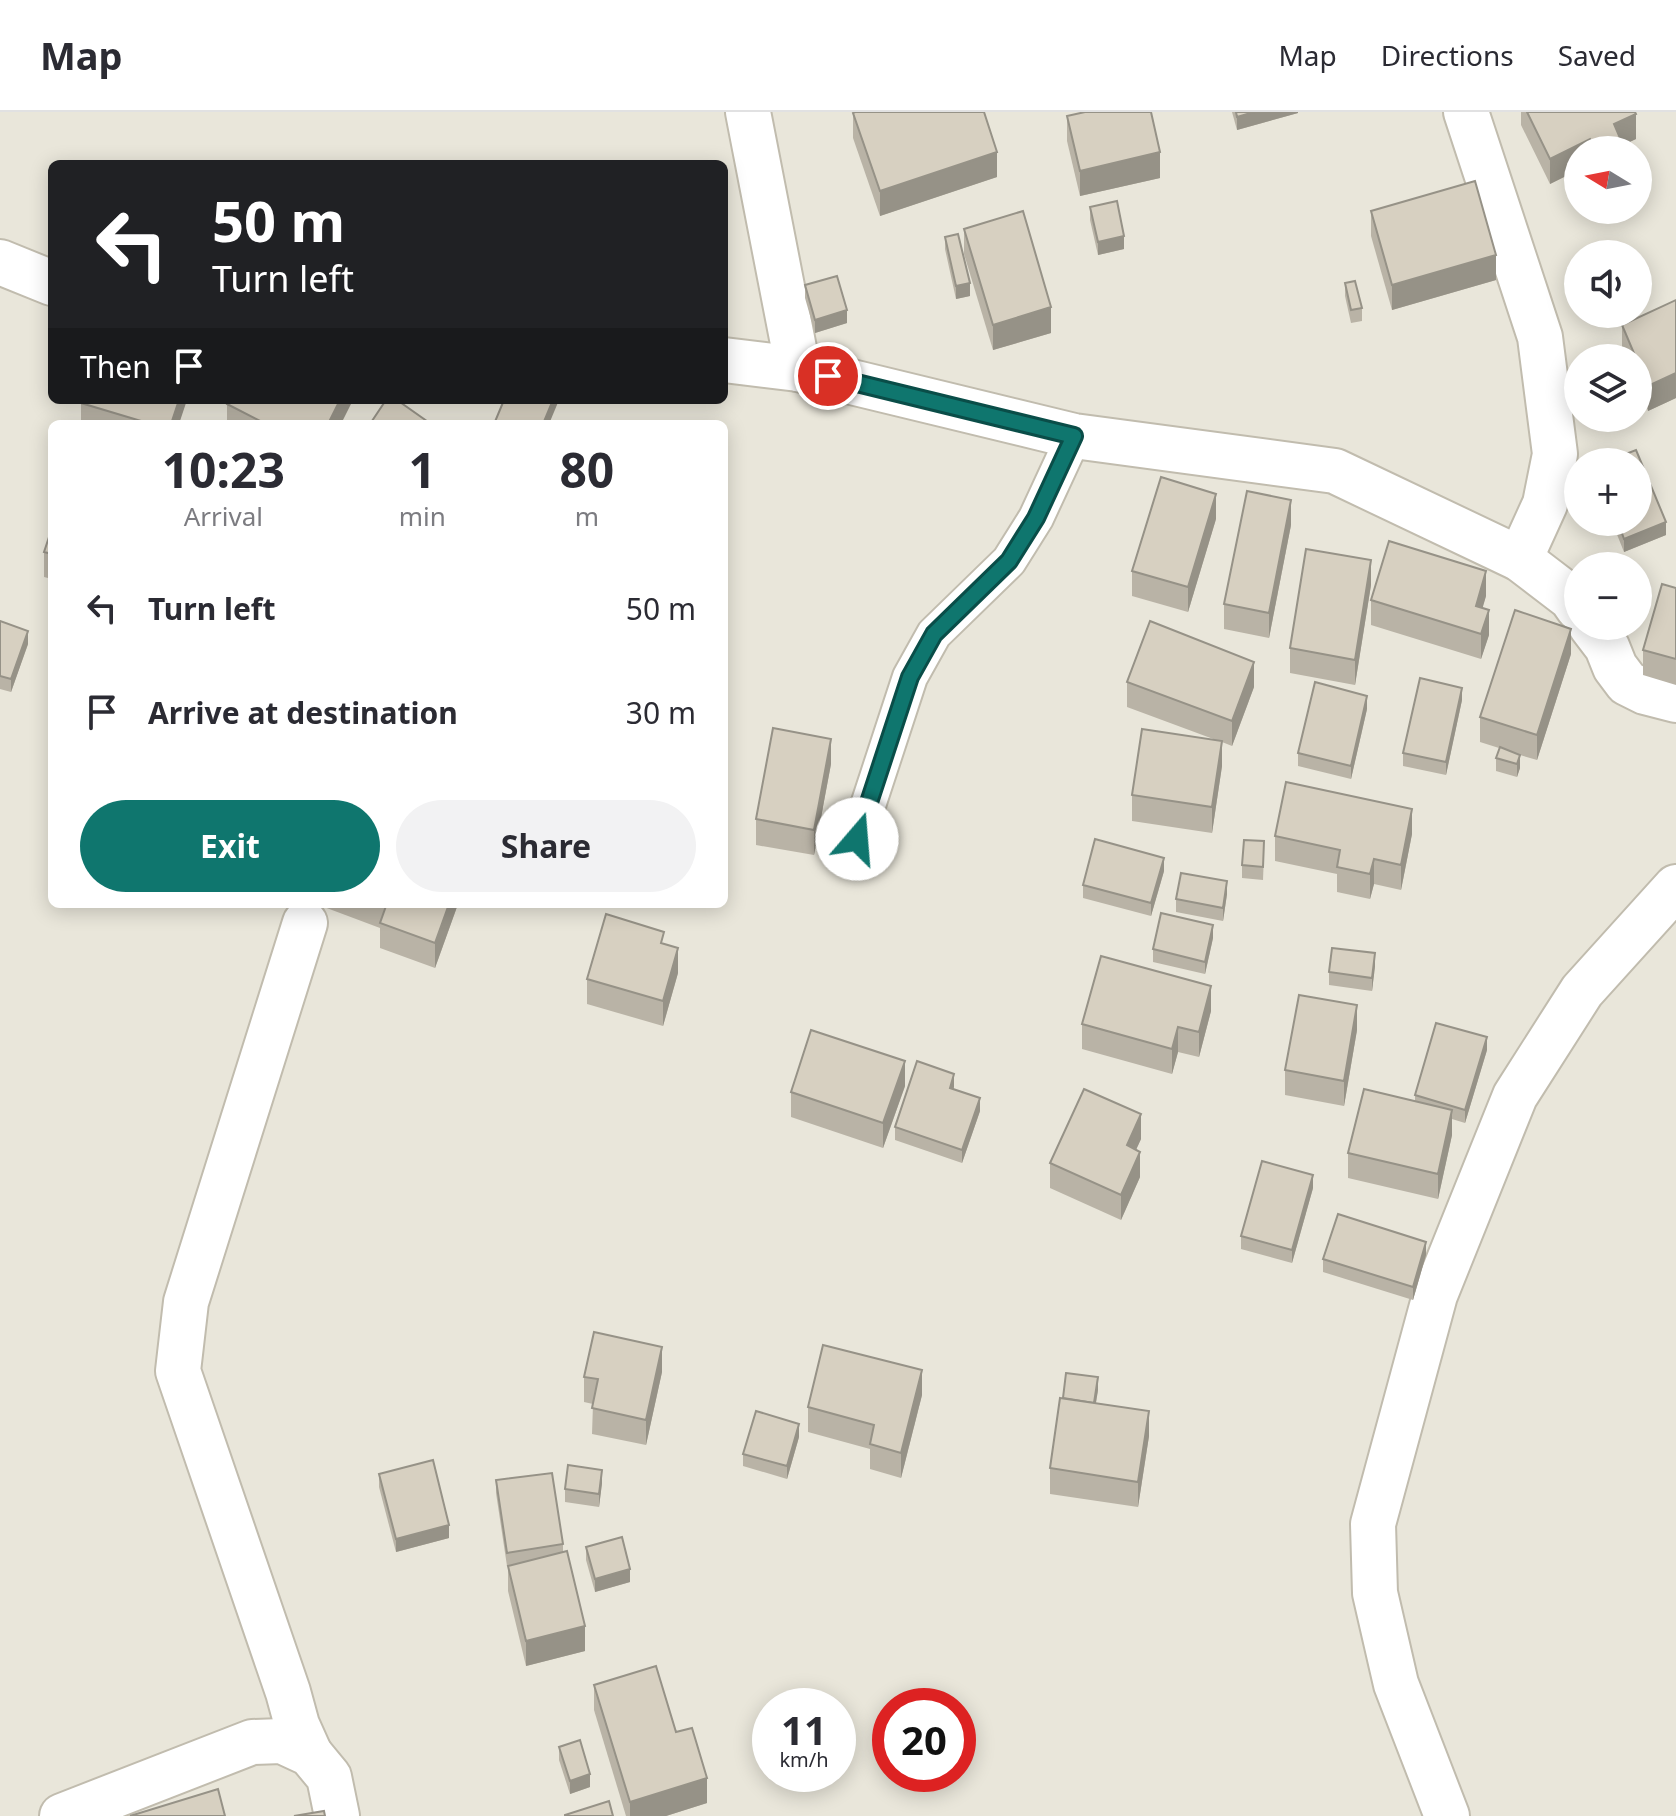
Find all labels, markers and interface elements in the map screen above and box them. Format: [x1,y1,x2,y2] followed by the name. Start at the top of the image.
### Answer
[40,29,123,81] text: Map
[1278,36,1337,74] text: Map
[1381,36,1514,74] text: Directions
[1558,36,1636,74] text: Saved
[1564,136,1652,224] north arrow
[1564,136,1652,640] map controls
[212,182,345,258] text: 50 m
[80,192,184,296] icon: left
[1564,240,1652,328] button: sound
[212,254,354,303] text: Turn left
[794,342,862,410] pin
[167,344,211,388] icon: arrive
[1564,344,1652,432] button: layers
[80,346,151,387] text: Then
[806,354,850,398] icon: arrive
[162,437,285,502] text: 10:23
[408,437,436,502] text: 1
[559,437,614,502] text: 80
[1564,448,1652,536] button: +
[184,498,263,534] text: Arrival
[399,498,446,534] text: min
[575,498,599,534] text: m
[1564,552,1652,640] button: −
[80,586,124,630] icon: left
[148,588,276,629] text: Turn left
[626,588,696,629] text: 50 m
[80,690,124,734] icon: arrive
[148,692,458,733] text: Arrive at destination
[626,692,696,733] text: 30 m
[815,797,899,881] position arrow
[80,800,380,892] button: Exit
[396,800,696,892] button: Share
[872,1688,976,1792] speed limit sign: 20
[781,1702,827,1757] text: 11
[779,1746,829,1773] text: km/h

